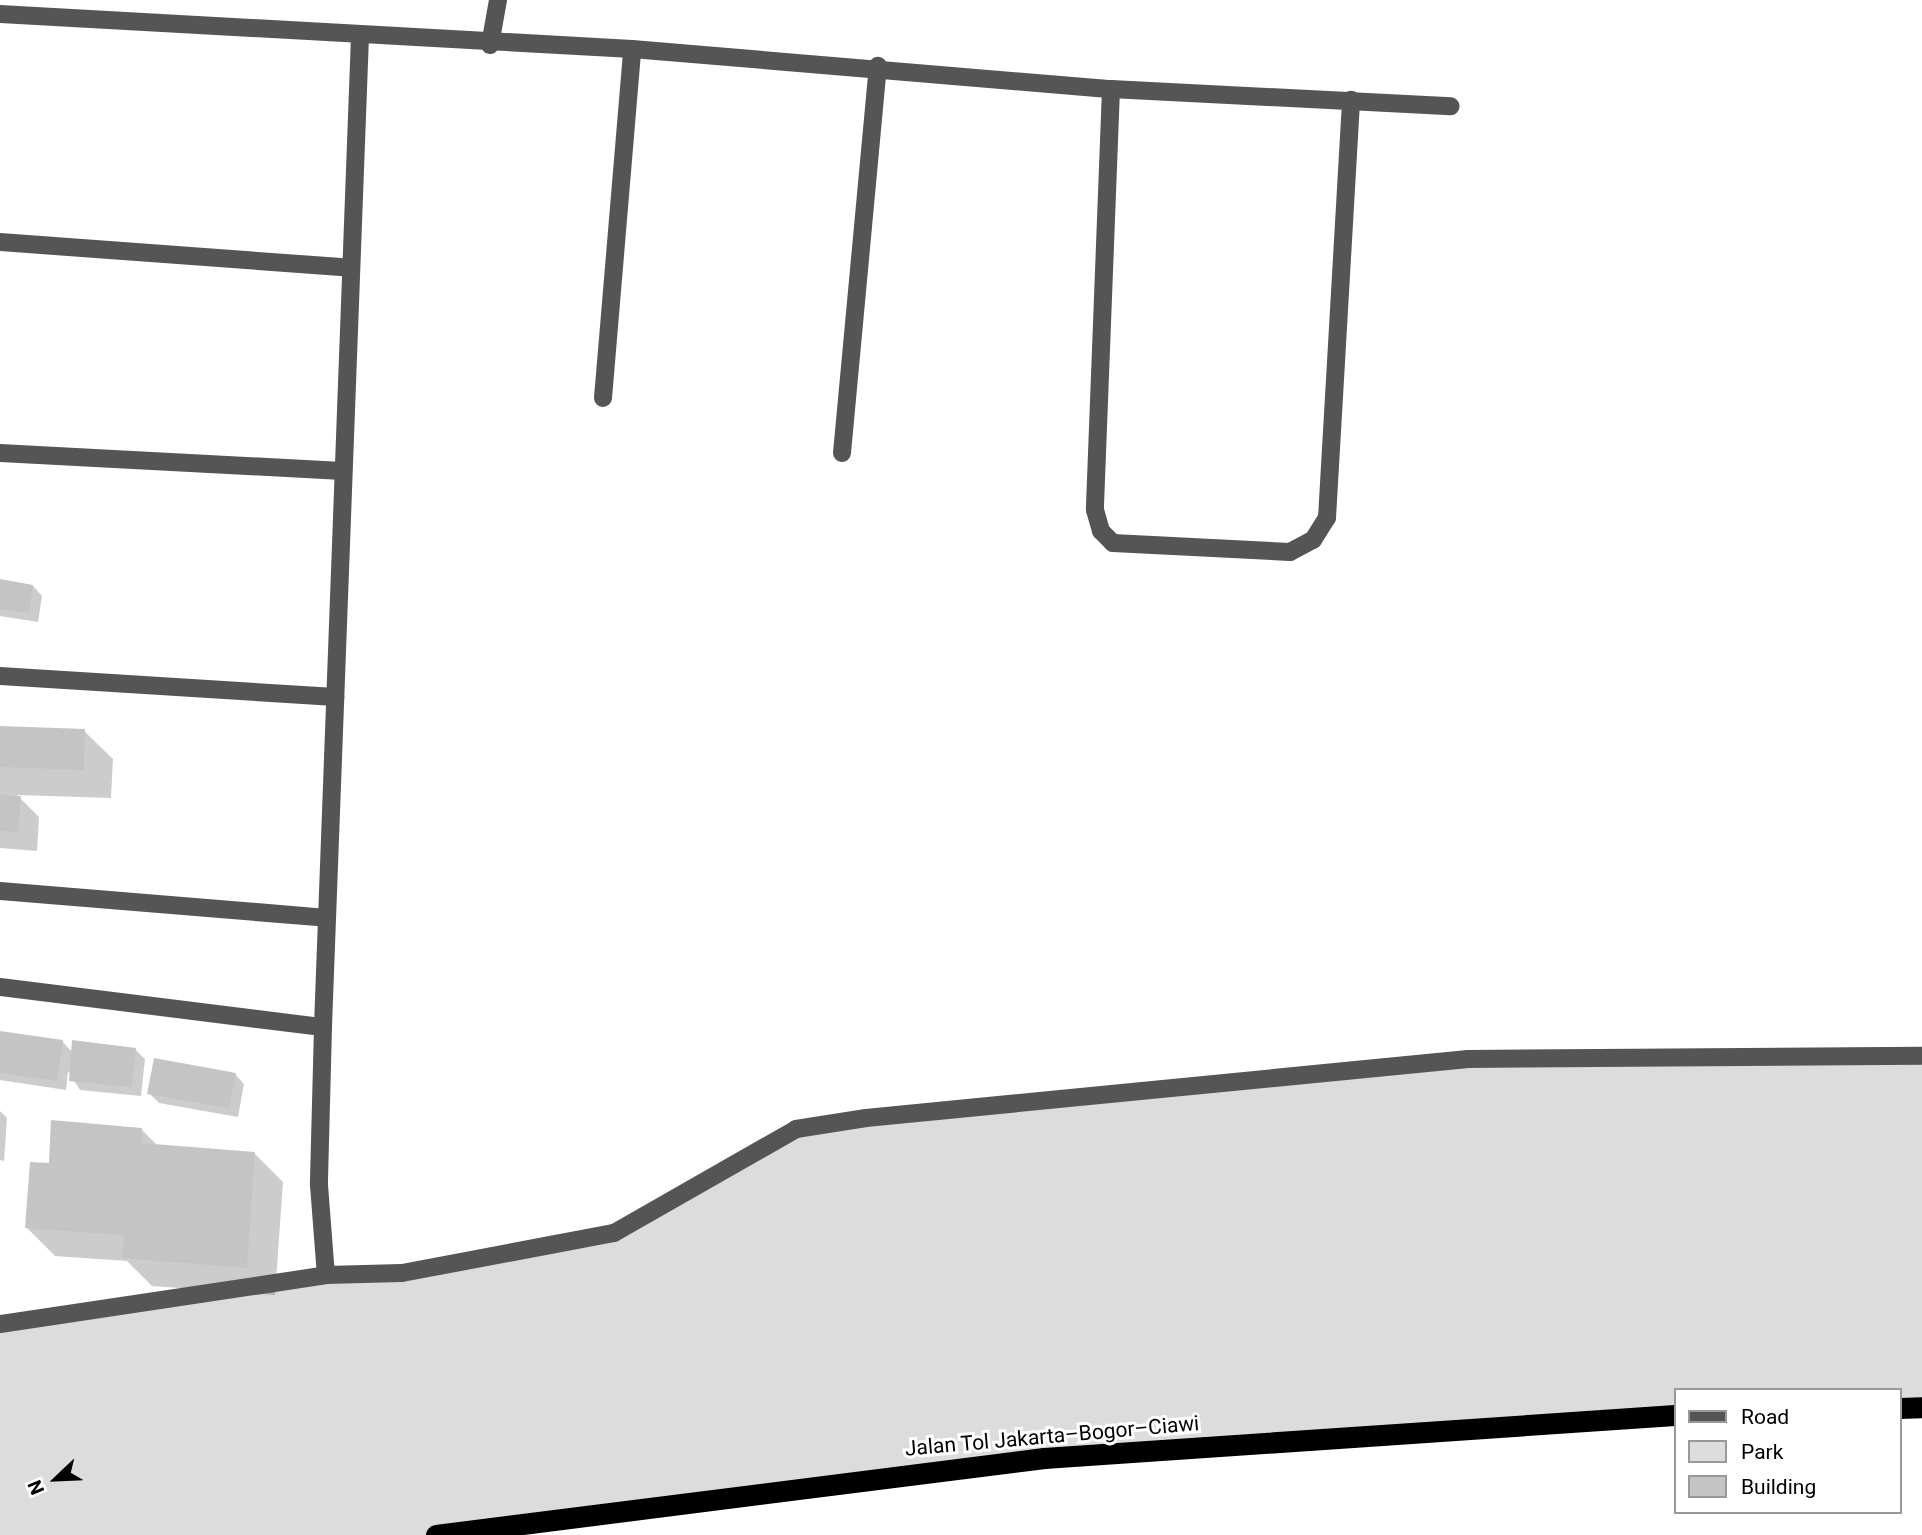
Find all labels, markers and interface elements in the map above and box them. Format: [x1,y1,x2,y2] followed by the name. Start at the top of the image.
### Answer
[1674,1388,1901,1514] legend
[1741,1405,1789,1429] text: Road
[904,1411,1200,1461] street label: Jalan Tol Jakarta–Bogor–Ciawi
[1741,1440,1783,1464] text: Park
[21,1444,91,1514] north arrow
[1741,1475,1816,1499] text: Building
[23,1477,49,1498] text: N

